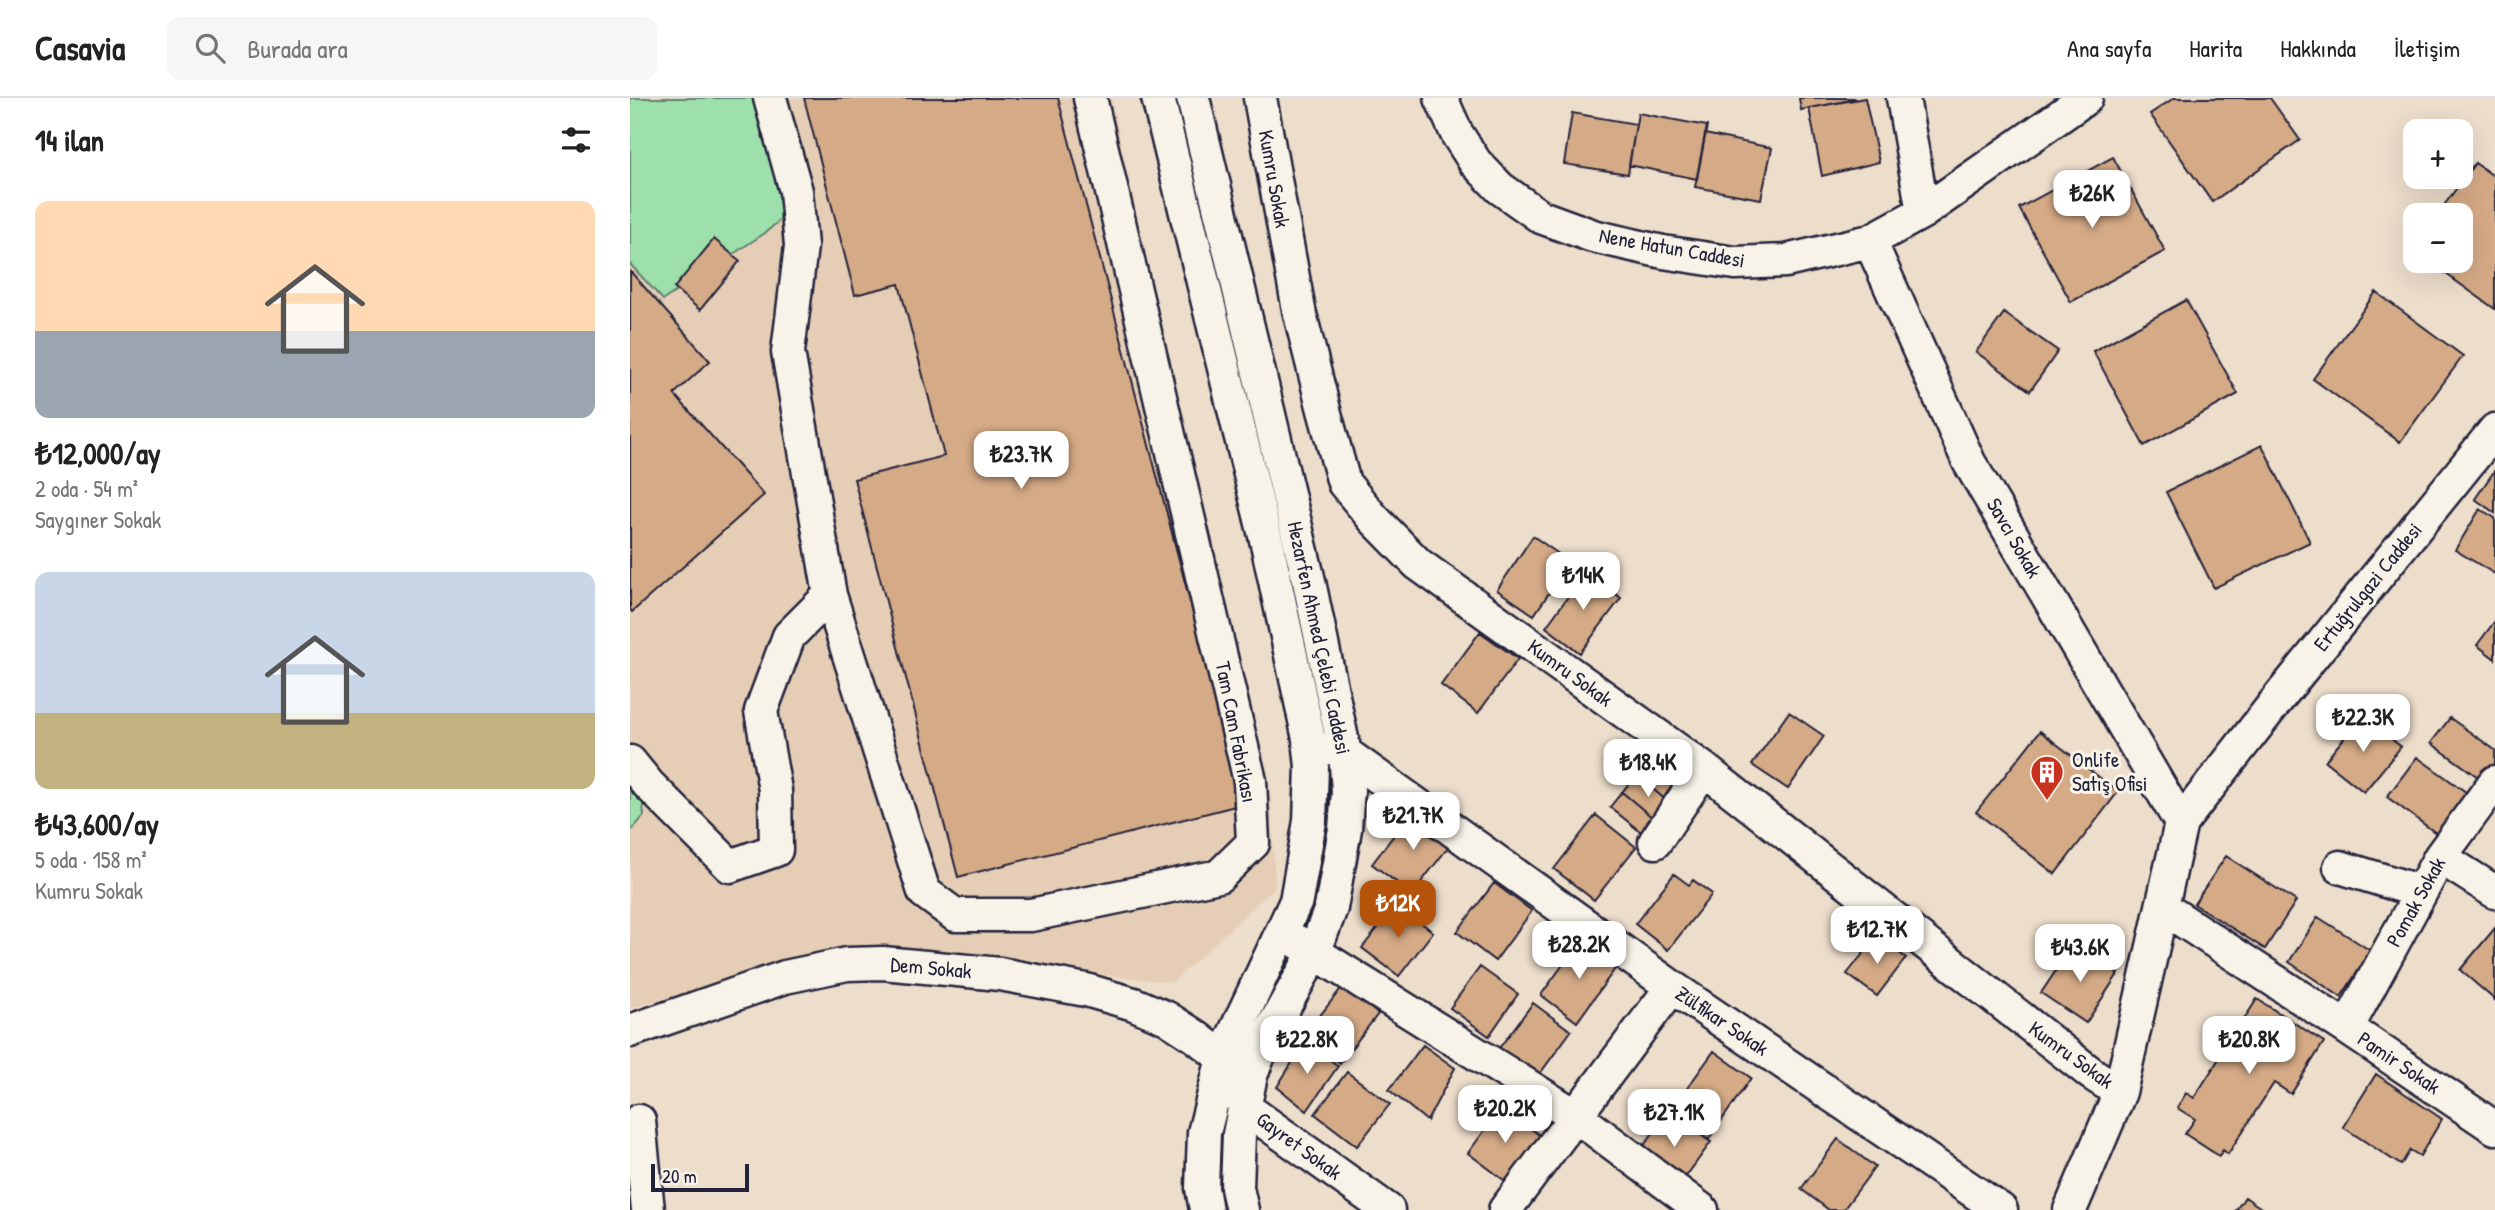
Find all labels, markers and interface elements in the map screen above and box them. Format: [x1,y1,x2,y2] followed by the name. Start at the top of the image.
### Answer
[167,17,657,80] search box
[35,26,125,70] text: Casavia
[191,29,229,67] icon: search
[247,31,348,66] text: Burada ara
[2067,32,2151,64] text: Ana sayfa
[2189,32,2242,64] text: Harita
[2280,32,2356,64] text: Hakkında
[2394,32,2460,64] text: İletişim
[2403,119,2473,273] map controls
[2403,119,2473,189] button: +
[35,120,104,160] text: 14 ilan
[557,121,595,159] icon: filters
[1252,128,1297,230] street label: Kumru Sokak
[2051,170,2133,230] pin: ₺26K
[2069,177,2115,208] text: ₺26K
[2403,203,2473,273] button: −
[1597,220,1747,275] street label: Nene Hatun Caddesi
[252,246,378,372] icon: home
[964,432,1078,491] pin: ₺23.7K
[35,433,161,473] text: ₺12,000/ay
[990,438,1052,469] text: ₺23.7K
[35,473,138,504] text: 2 oda · 54 m²
[1980,493,2049,583] street label: Savcı Sokak
[35,504,161,535] text: Saygıner Sokak
[2307,516,2429,657] street label: Ertuğrulgazi Caddesi
[1281,519,1358,757] street label: Hezarfen Ahmed Çelebi Caddesi
[1542,552,1624,612] pin: ₺14K
[1562,559,1604,590] text: ₺14K
[252,617,378,743] icon: home
[1522,632,1619,714] street label: Kumru Sokak
[1209,659,1264,805] street label: Tam Cam Fabrikası
[2306,694,2420,754] pin: ₺22.3K
[2332,701,2394,732] text: ₺22.3K
[1591,740,1705,799] pin: ₺18.4K
[2072,745,2148,798] place label: Onlife Satış Ofisi
[1619,746,1677,777] text: ₺18.4K
[2028,753,2066,802] building icon: Onlife Satış Ofisi
[1356,792,1470,852] pin: ₺21.7K
[1383,799,1443,830] text: ₺21.7K
[35,804,159,844] text: ₺43,600/ay
[35,844,147,875] text: 5 oda · 158 m²
[2379,851,2452,952] street label: Pomak Sokak
[35,875,143,906] text: Kumru Sokak
[1357,880,1439,940] pin: ₺12K
[1376,887,1420,918] text: ₺12K
[1820,906,1934,966] pin: ₺12.7K
[1847,913,1907,944] text: ₺12.7K
[1522,922,1636,981] pin: ₺28.2K
[2023,924,2137,984] pin: ₺43.6K
[1548,928,1610,959] text: ₺28.2K
[2051,931,2109,962] text: ₺43.6K
[889,950,973,986] street label: Dem Sokak
[1670,979,1775,1063] street label: Zülfikar Sokak
[2023,1014,2120,1096] street label: Kumru Sokak
[1250,1016,1364,1076] pin: ₺22.8K
[2192,1016,2306,1076] pin: ₺20.8K
[1276,1023,1338,1054] text: ₺22.8K
[2218,1023,2280,1054] text: ₺20.8K
[2352,1024,2447,1101] street label: Pamir Sokak
[1448,1086,1562,1145] pin: ₺20.2K
[1617,1090,1731,1149] pin: ₺27.1K
[1474,1092,1536,1123] text: ₺20.2K
[1644,1096,1704,1127] text: ₺27.1K
[1251,1105,1348,1187] street label: Gayret Sokak
[651,1161,749,1193] scale bar
[662,1163,697,1189] text: 20 m

